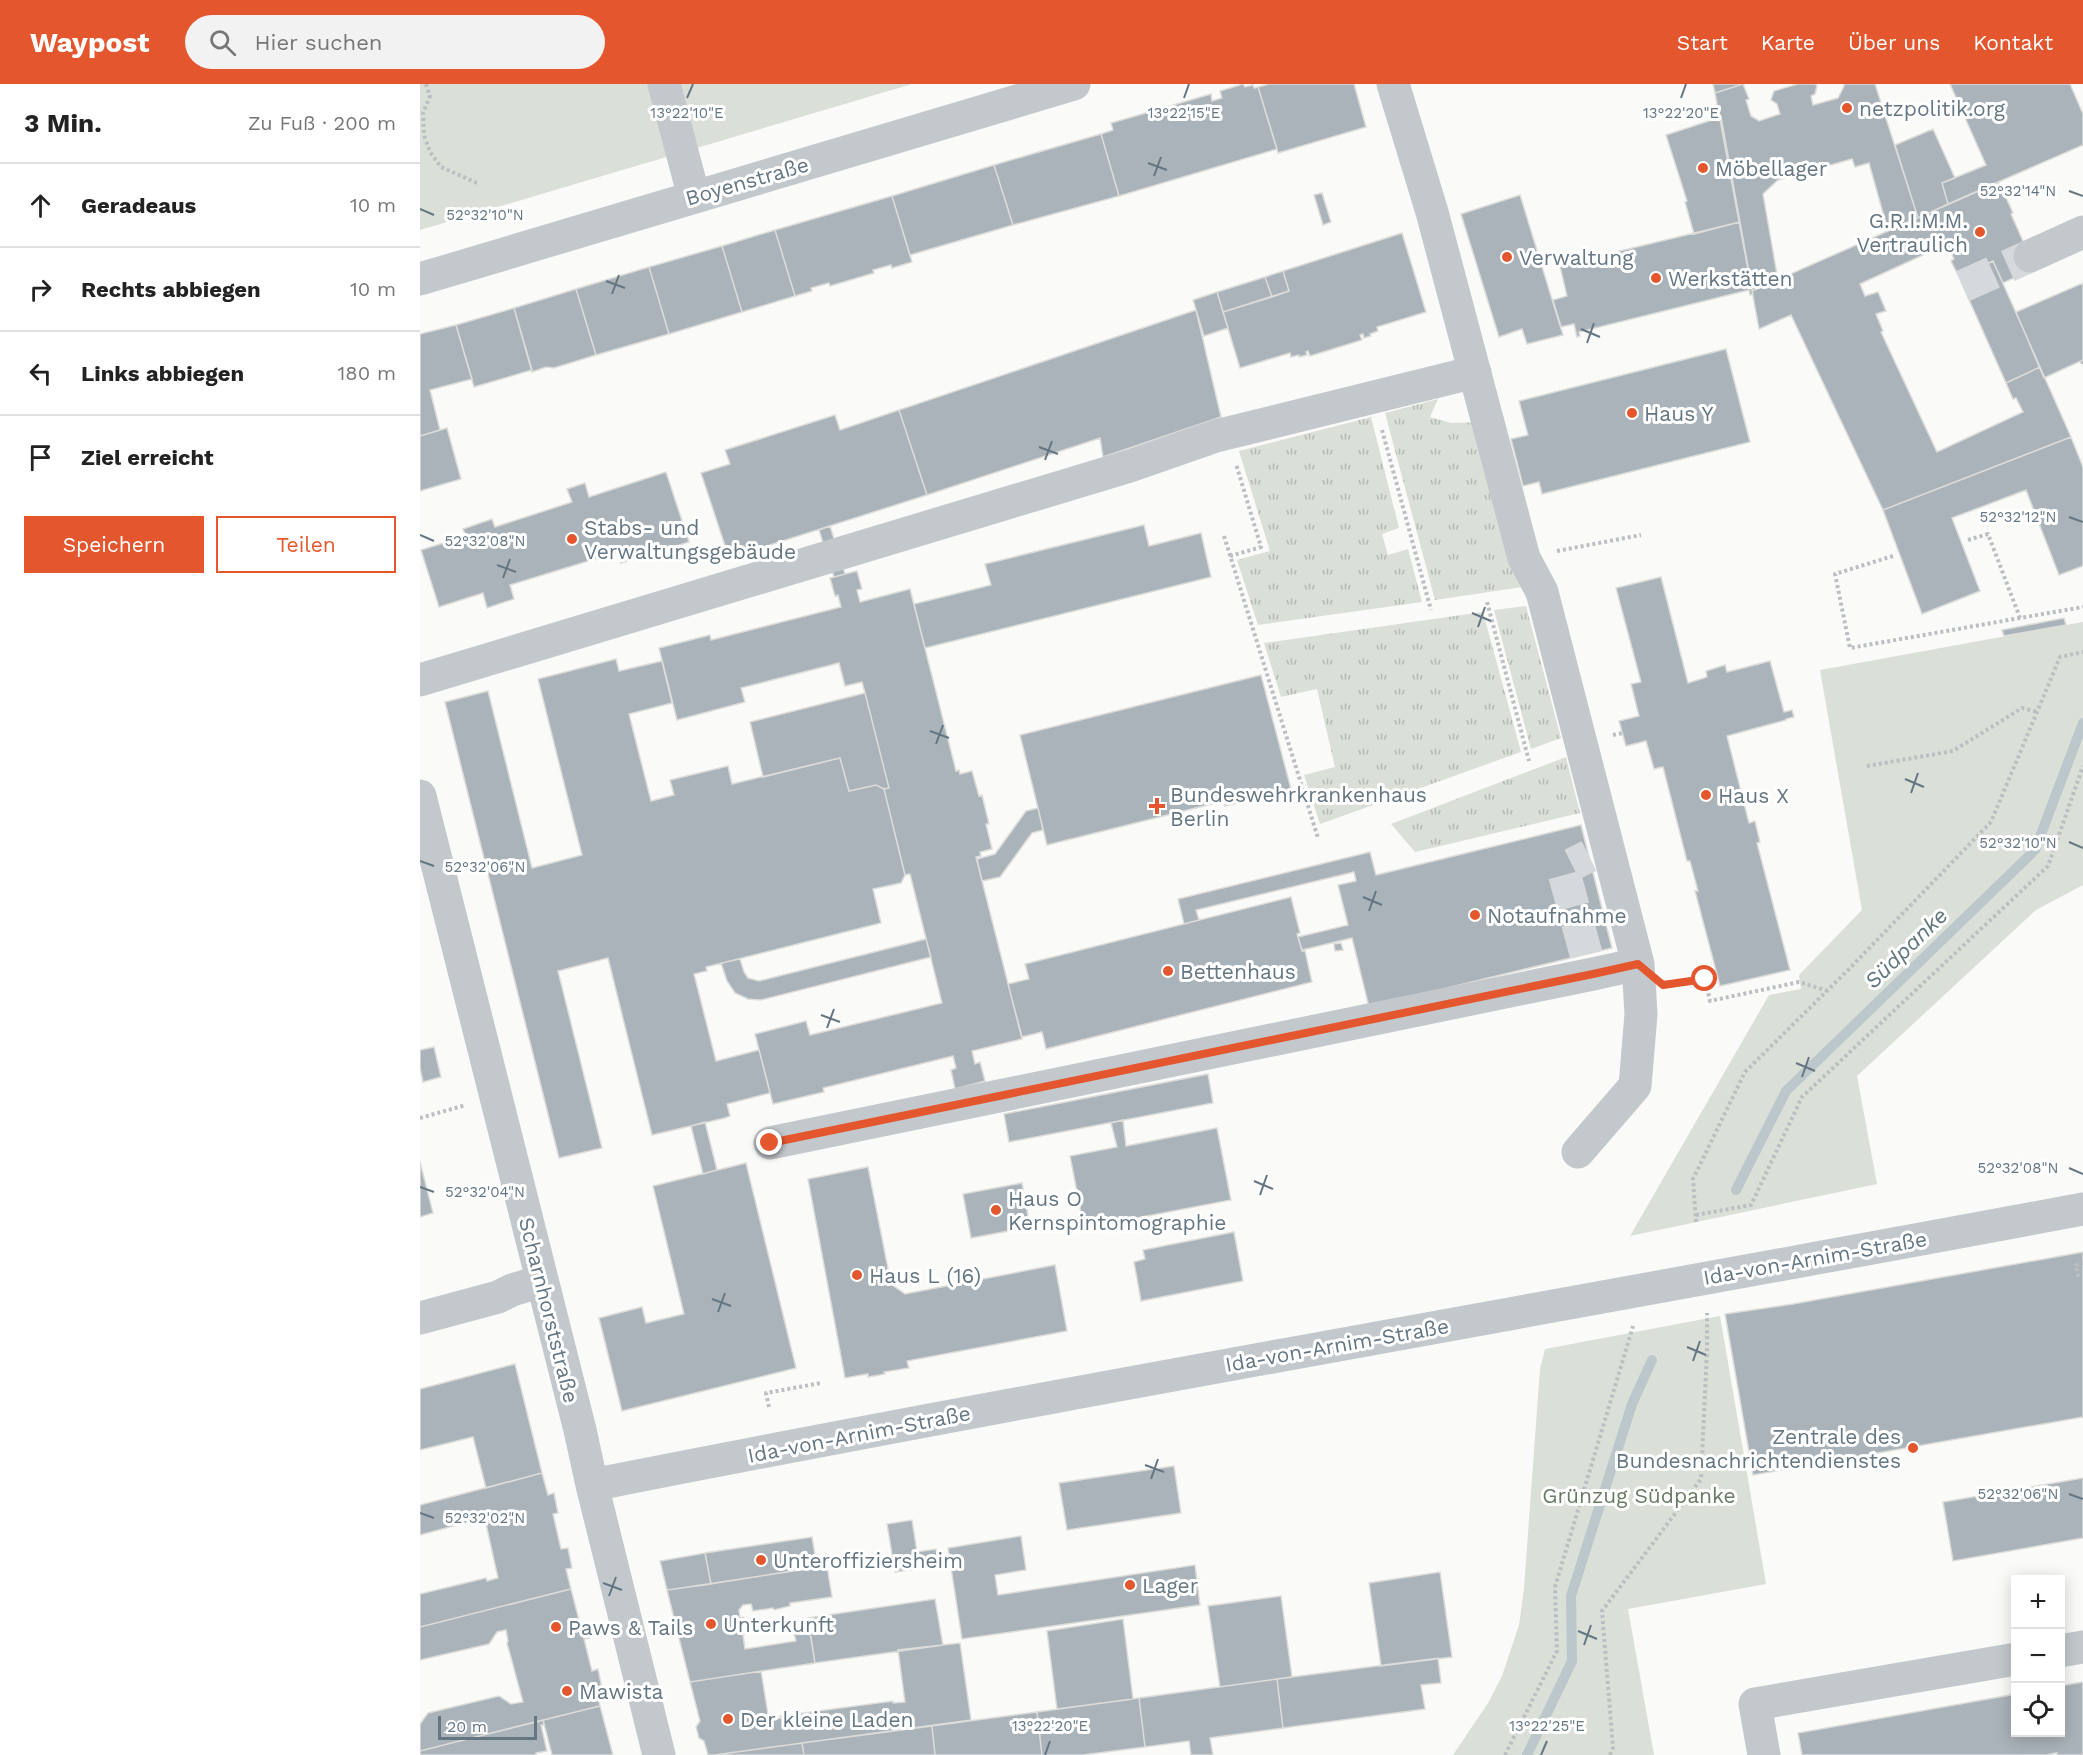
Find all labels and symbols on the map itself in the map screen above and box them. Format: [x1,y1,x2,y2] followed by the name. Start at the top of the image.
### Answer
[1859,96,2006,121] place label: netzpolitik.org
[1840,101,1854,115] marker: netzpolitik.org
[650,104,724,122] text: 13°22'10"E
[1148,104,1220,122] text: 13°22'15"E
[1643,104,1719,122] text: 13°22'20"E
[682,151,812,211] street label: Boyenstraße
[1715,156,1828,181] place label: Möbellager
[1696,161,1710,175] marker: Möbellager
[1980,182,2056,200] text: 52°32'14"N
[446,206,524,224] text: 52°32'10"N
[1857,208,1968,257] place label: G.R.I.M.M. Vertraulich
[1973,225,1987,239] marker: G.R.I.M.M. Vertraulich
[1519,245,1634,270] place label: Verwaltung
[1500,250,1514,264] marker: Verwaltung
[1668,266,1793,291] place label: Werkstätten
[1649,271,1663,285] marker: Werkstätten
[1644,401,1714,426] place label: Haus Y
[1625,406,1639,420] marker: Haus Y
[1979,508,2057,526] text: 52°32'12"N
[584,515,796,564] place label: Stabs- und Verwaltungsgebäude
[444,532,526,550] text: 52°32'08"N
[565,532,579,546] marker: Stabs- und Verwaltungsgebäude
[1170,782,1427,831] place label: Bundeswehrkrankenhaus Berlin
[1718,783,1789,808] place label: Haus X
[1699,788,1713,802] marker: Haus X
[1148,797,1166,815] marker: Bundeswehrkrankenhaus Berlin
[1979,834,2057,852] text: 52°32'10"N
[445,858,525,876] text: 52°32'06"N
[1487,903,1627,928] place label: Notaufnahme
[1860,903,1952,993] water label: Südpanke
[1468,908,1482,922] marker: Notaufnahme
[1180,959,1296,984] place label: Bettenhaus
[1161,964,1175,978] marker: Bettenhaus
[1691,965,1717,991] route start
[756,1129,782,1155] route end
[1977,1159,2059,1177] text: 52°32'08"N
[445,1183,525,1201] text: 52°32'04"N
[1008,1186,1226,1235] place label: Haus O Kernspintomographie
[989,1203,1003,1217] marker: Haus O Kernspintomographie
[514,1215,584,1405] street label: Scharnhorststraße
[1701,1226,1929,1290] street label: Ida-von-Arnim-Straße
[869,1263,981,1288] place label: Haus L (16)
[850,1268,864,1282] marker: Haus L (16)
[1223,1313,1451,1377] street label: Ida-von-Arnim-Straße
[745,1400,973,1468] street label: Ida-von-Arnim-Straße
[1616,1424,1901,1473] place label: Zentrale des Bundesnachrichtendienstes
[1906,1441,1920,1455] marker: Zentrale des Bundesnachrichtendienstes
[1542,1483,1736,1508] park label: Grünzug Südpanke
[1978,1485,2058,1503] text: 52°32'06"N
[445,1509,525,1527] text: 52°32'02"N
[773,1548,963,1573] place label: Unteroffiziersheim
[754,1553,768,1567] marker: Unteroffiziersheim
[1142,1573,1199,1598] place label: Lager
[1123,1578,1137,1592] marker: Lager
[723,1612,834,1637] place label: Unterkunft
[568,1615,693,1640] place label: Paws & Tails
[704,1617,718,1631] marker: Unterkunft
[549,1620,563,1634] marker: Paws & Tails
[579,1679,663,1704] place label: Mawista
[560,1684,574,1698] marker: Mawista
[740,1707,914,1732] place label: Der kleine Laden
[721,1712,735,1726] marker: Der kleine Laden
[438,1713,537,1740] scale bar
[1012,1717,1088,1735] text: 13°22'20"E
[1509,1717,1585,1735] text: 13°22'25"E

